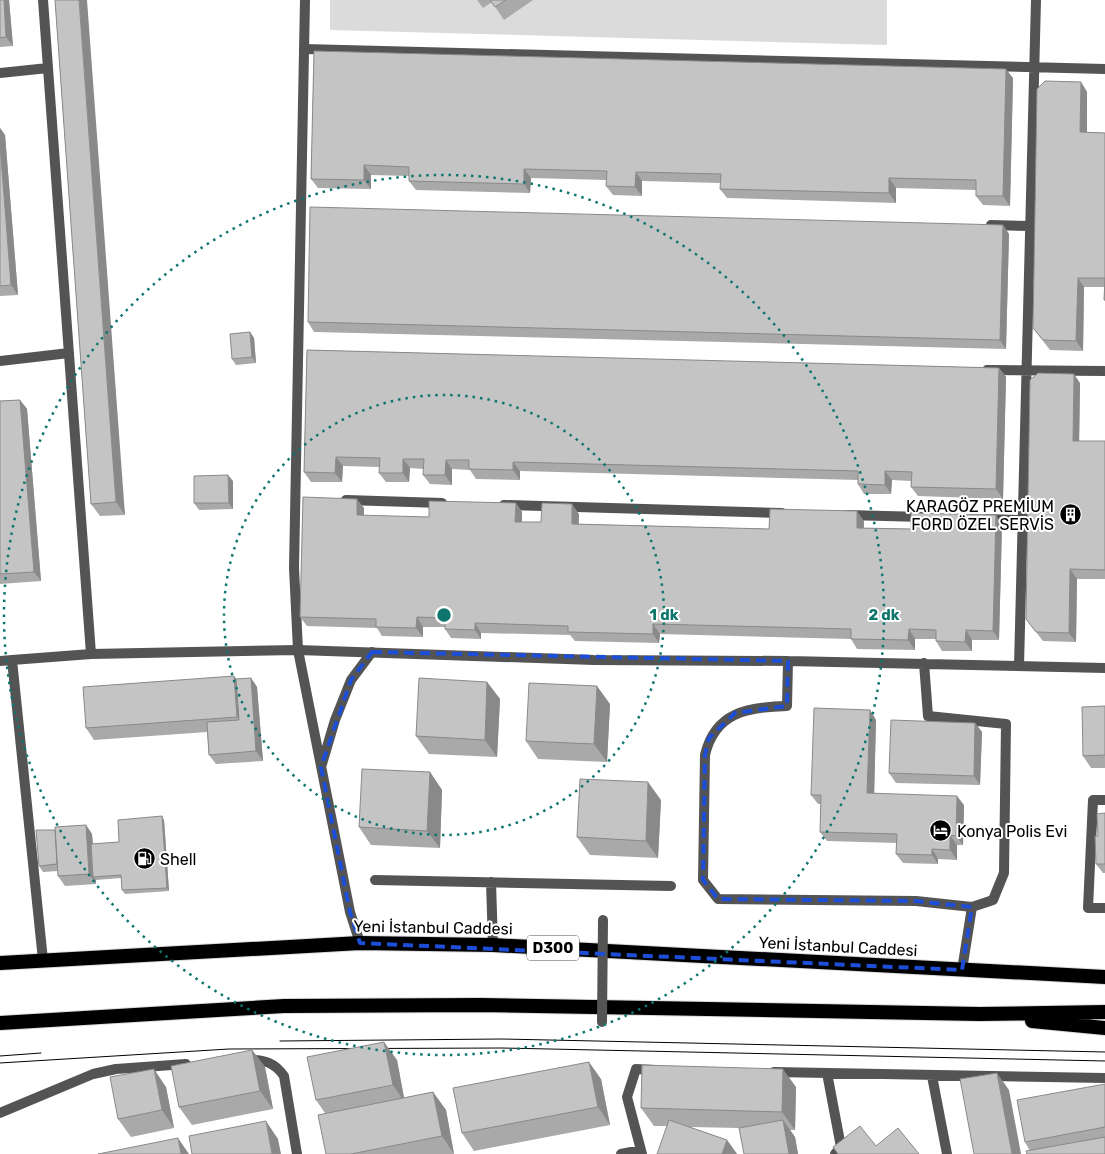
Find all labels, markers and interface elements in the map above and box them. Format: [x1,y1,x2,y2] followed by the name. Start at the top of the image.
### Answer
[906,497,1054,534] place label: KARAGÖZ PREMİUM FORD ÖZEL SERVİS
[1058,503,1082,527] building icon: KARAGÖZ PREMİUM FORD ÖZEL SERVİS
[435,606,453,624] centre of rings
[650,606,679,624] text: 1 dk
[868,606,900,624] text: 2 dk
[929,819,953,843] hotel icon: Konya Polis Evi
[957,822,1067,841] place label: Konya Polis Evi
[132,847,156,871] fuel station icon: Shell
[160,850,196,869] place label: Shell
[353,917,513,938] street label: Yeni İstanbul Caddesi
[758,933,918,960] street label: Yeni İstanbul Caddesi
[527,936,579,960] road number: D300

